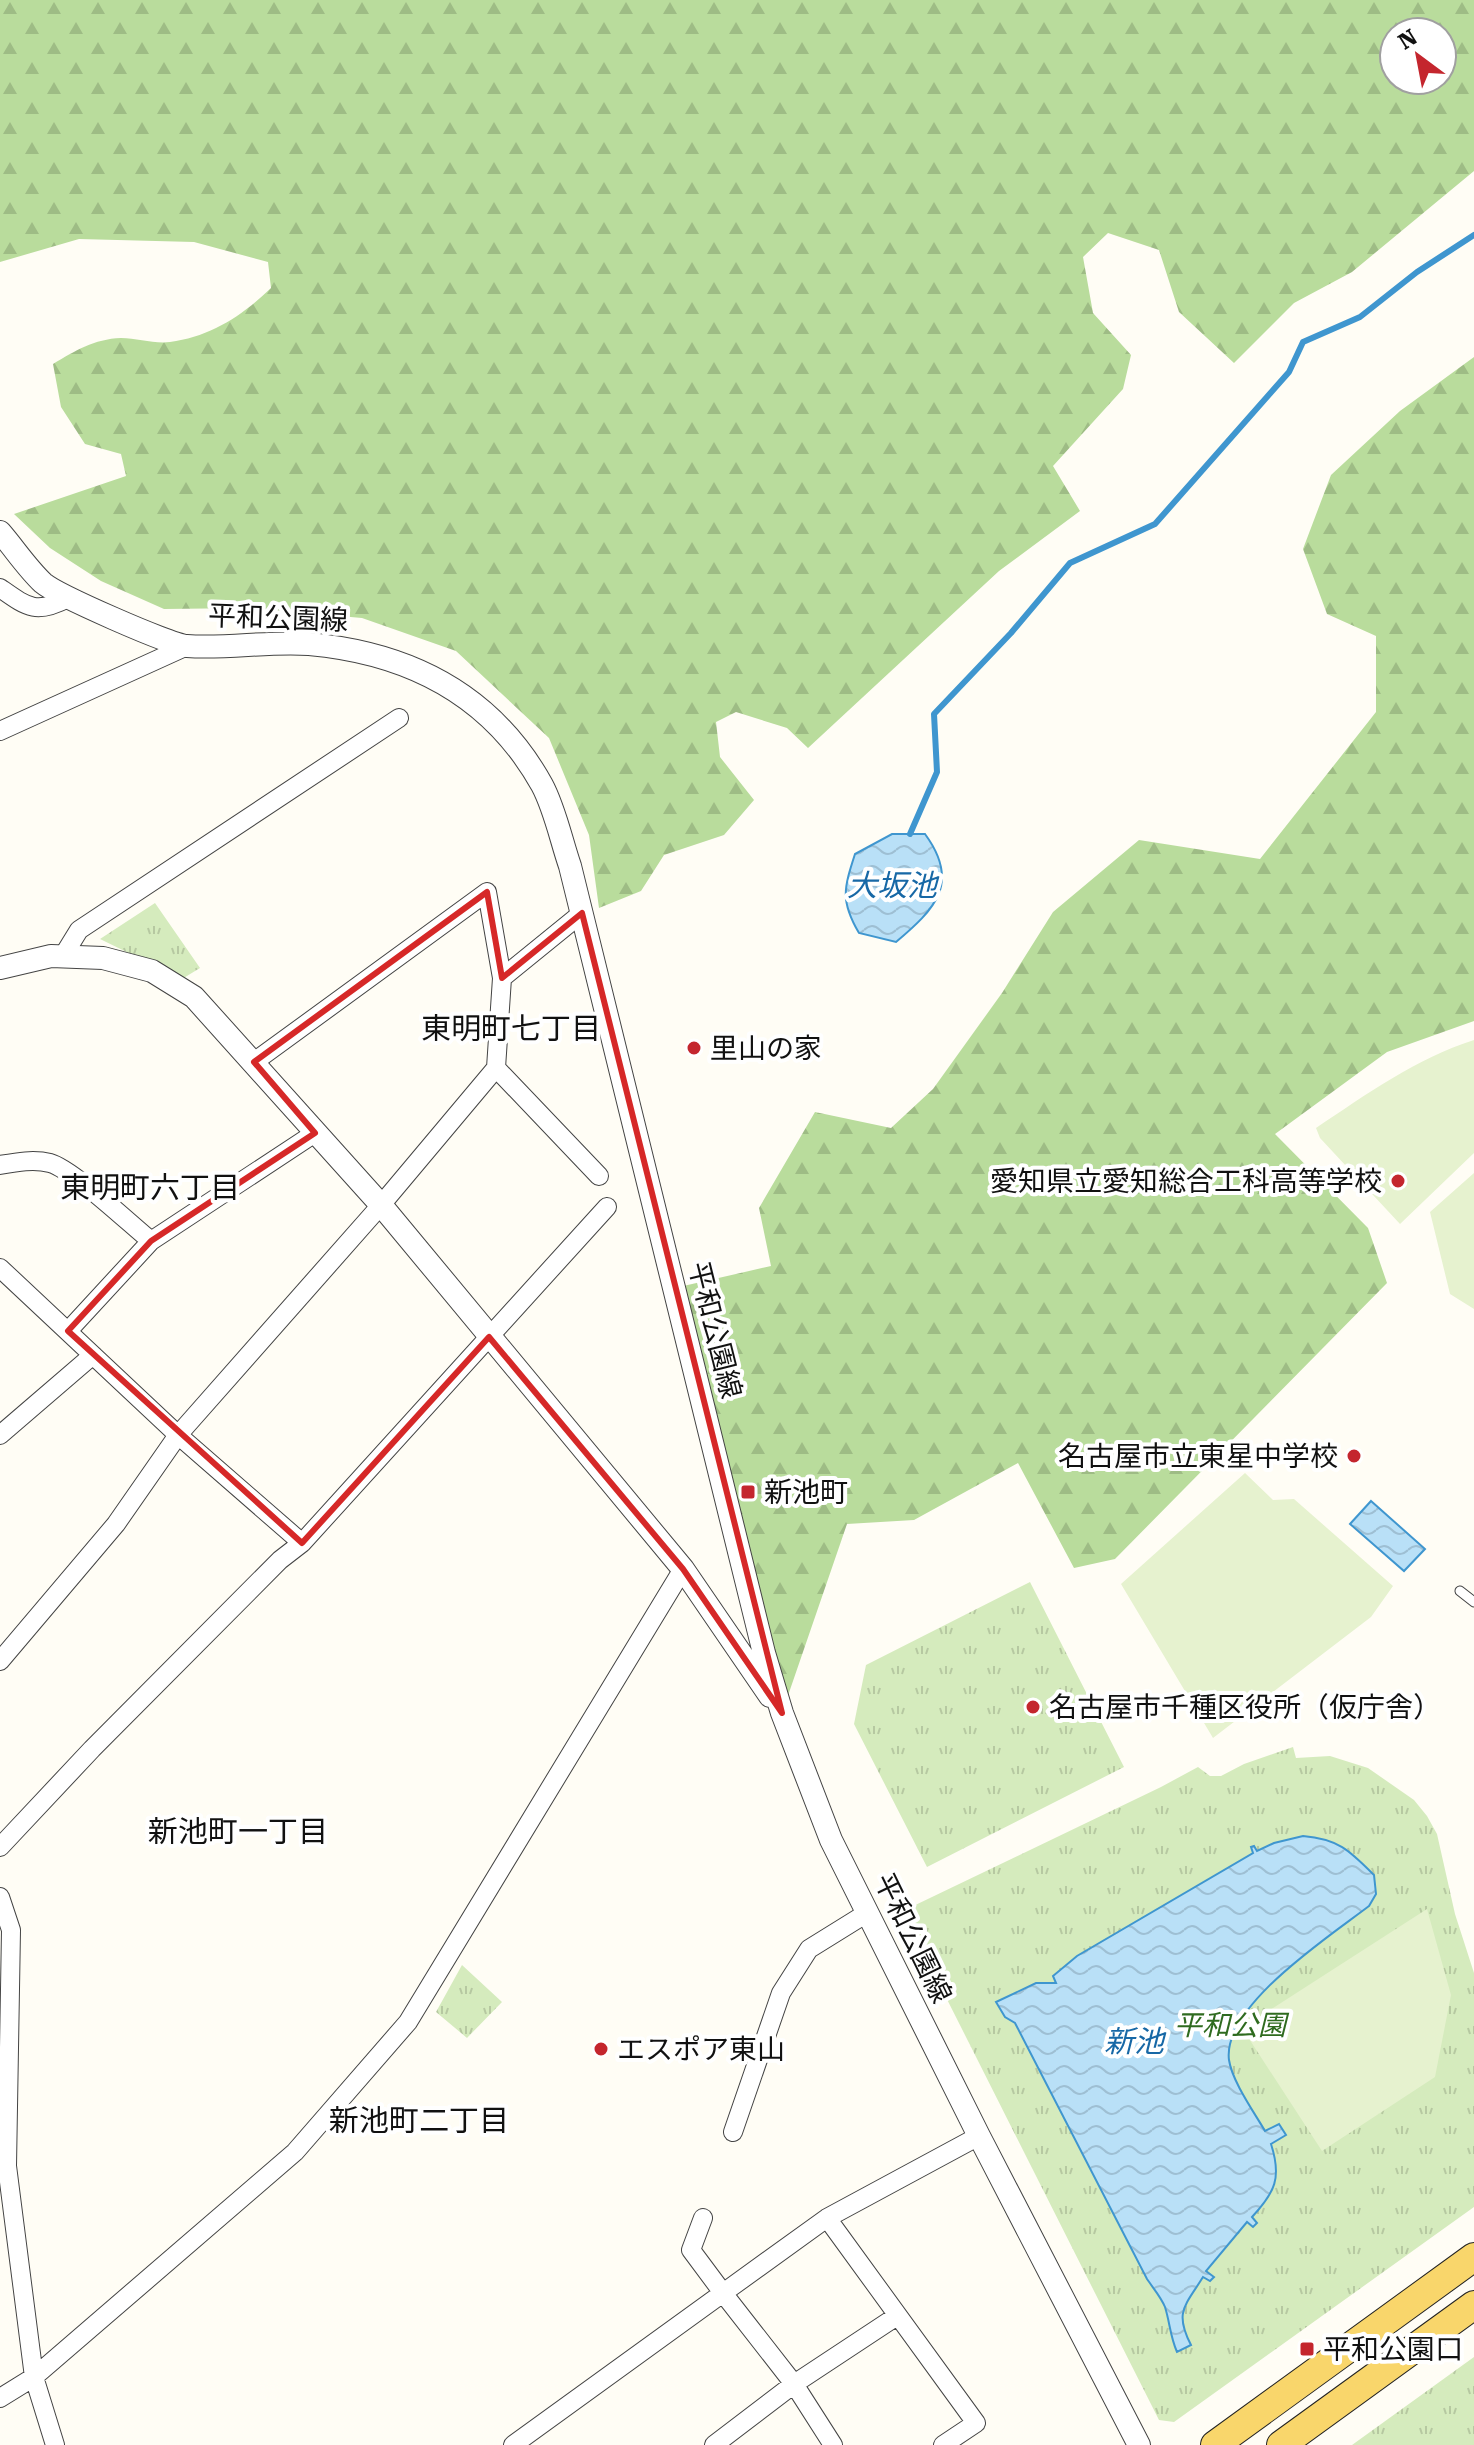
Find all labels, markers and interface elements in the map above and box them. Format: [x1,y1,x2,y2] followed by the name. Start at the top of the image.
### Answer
[1378,16,1458,96] north arrow
[1394,24,1422,55] text: N
[207,599,349,637] street label: 平和公園線
[847,868,940,903] water label: 大坂池
[421,1011,601,1046] district label: 東明町七丁目
[710,1032,822,1065] place label: 里山の家
[685,1039,703,1057] marker: 里山の家
[990,1165,1382,1198] place label: 愛知県立愛知総合工科高等学校
[60,1170,240,1205] district label: 東明町六丁目
[1389,1172,1407,1190] marker: 愛知県立愛知総合工科高等学校
[682,1258,748,1402] street label: 平和公園線
[1058,1440,1338,1473] place label: 名古屋市立東星中学校
[1345,1447,1363,1465] marker: 名古屋市立東星中学校
[764,1476,848,1509] place label: 新池町
[739,1483,757,1501] marker: 新池町
[1049,1691,1441,1724] place label: 名古屋市千種区役所（仮庁舎）
[1024,1698,1042,1716] marker: 名古屋市千種区役所（仮庁舎）
[148,1814,328,1849] district label: 新池町一丁目
[867,1868,959,2008] street label: 平和公園線
[1174,2009,1290,2042] park label: 平和公園
[1104,2024,1167,2059] water label: 新池
[617,2033,785,2066] place label: エスポア東山
[592,2040,610,2058] marker: エスポア東山
[329,2103,509,2138] district label: 新池町二丁目
[1323,2333,1463,2366] place label: 平和公園口
[1298,2340,1316,2358] marker: 平和公園口

